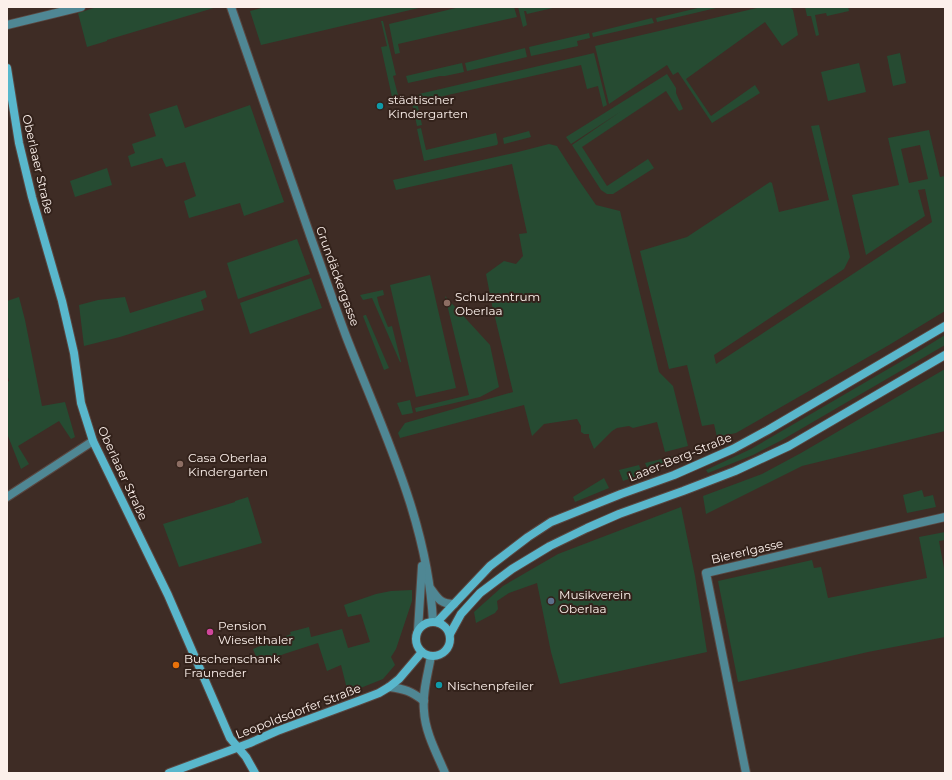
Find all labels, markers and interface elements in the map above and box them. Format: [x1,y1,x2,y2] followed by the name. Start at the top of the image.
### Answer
[388,92,468,121] place label: städtischer Kindergarten
[375,101,385,111] marker: städtischer Kindergarten
[19,113,57,215] street label: Oberlaaer Straße
[313,224,363,328] street label: Grundäckergasse
[455,289,540,318] place label: Schulzentrum Oberlaa
[442,298,452,308] marker: Schulzentrum Oberlaa
[95,424,151,522] street label: Oberlaaer Straße
[626,429,734,485] street label: Laaer-Berg-Straße
[188,450,268,479] place label: Casa Oberlaa Kindergarten
[175,459,185,469] marker: Casa Oberlaa Kindergarten
[709,535,785,567] street label: Biererlgasse
[559,587,631,616] place label: Musikverein Oberlaa
[546,596,556,606] marker: Musikverein Oberlaa
[218,618,293,647] place label: Pension Wieselthaler
[205,627,215,637] marker: Pension Wieselthaler
[184,651,281,680] place label: Buschenschank Frauneder
[171,660,181,670] marker: Buschenschank Frauneder
[447,678,534,693] place label: Nischenpfeiler
[233,680,363,742] street label: Leopoldsdorfer Straße
[434,680,444,690] marker: Nischenpfeiler

